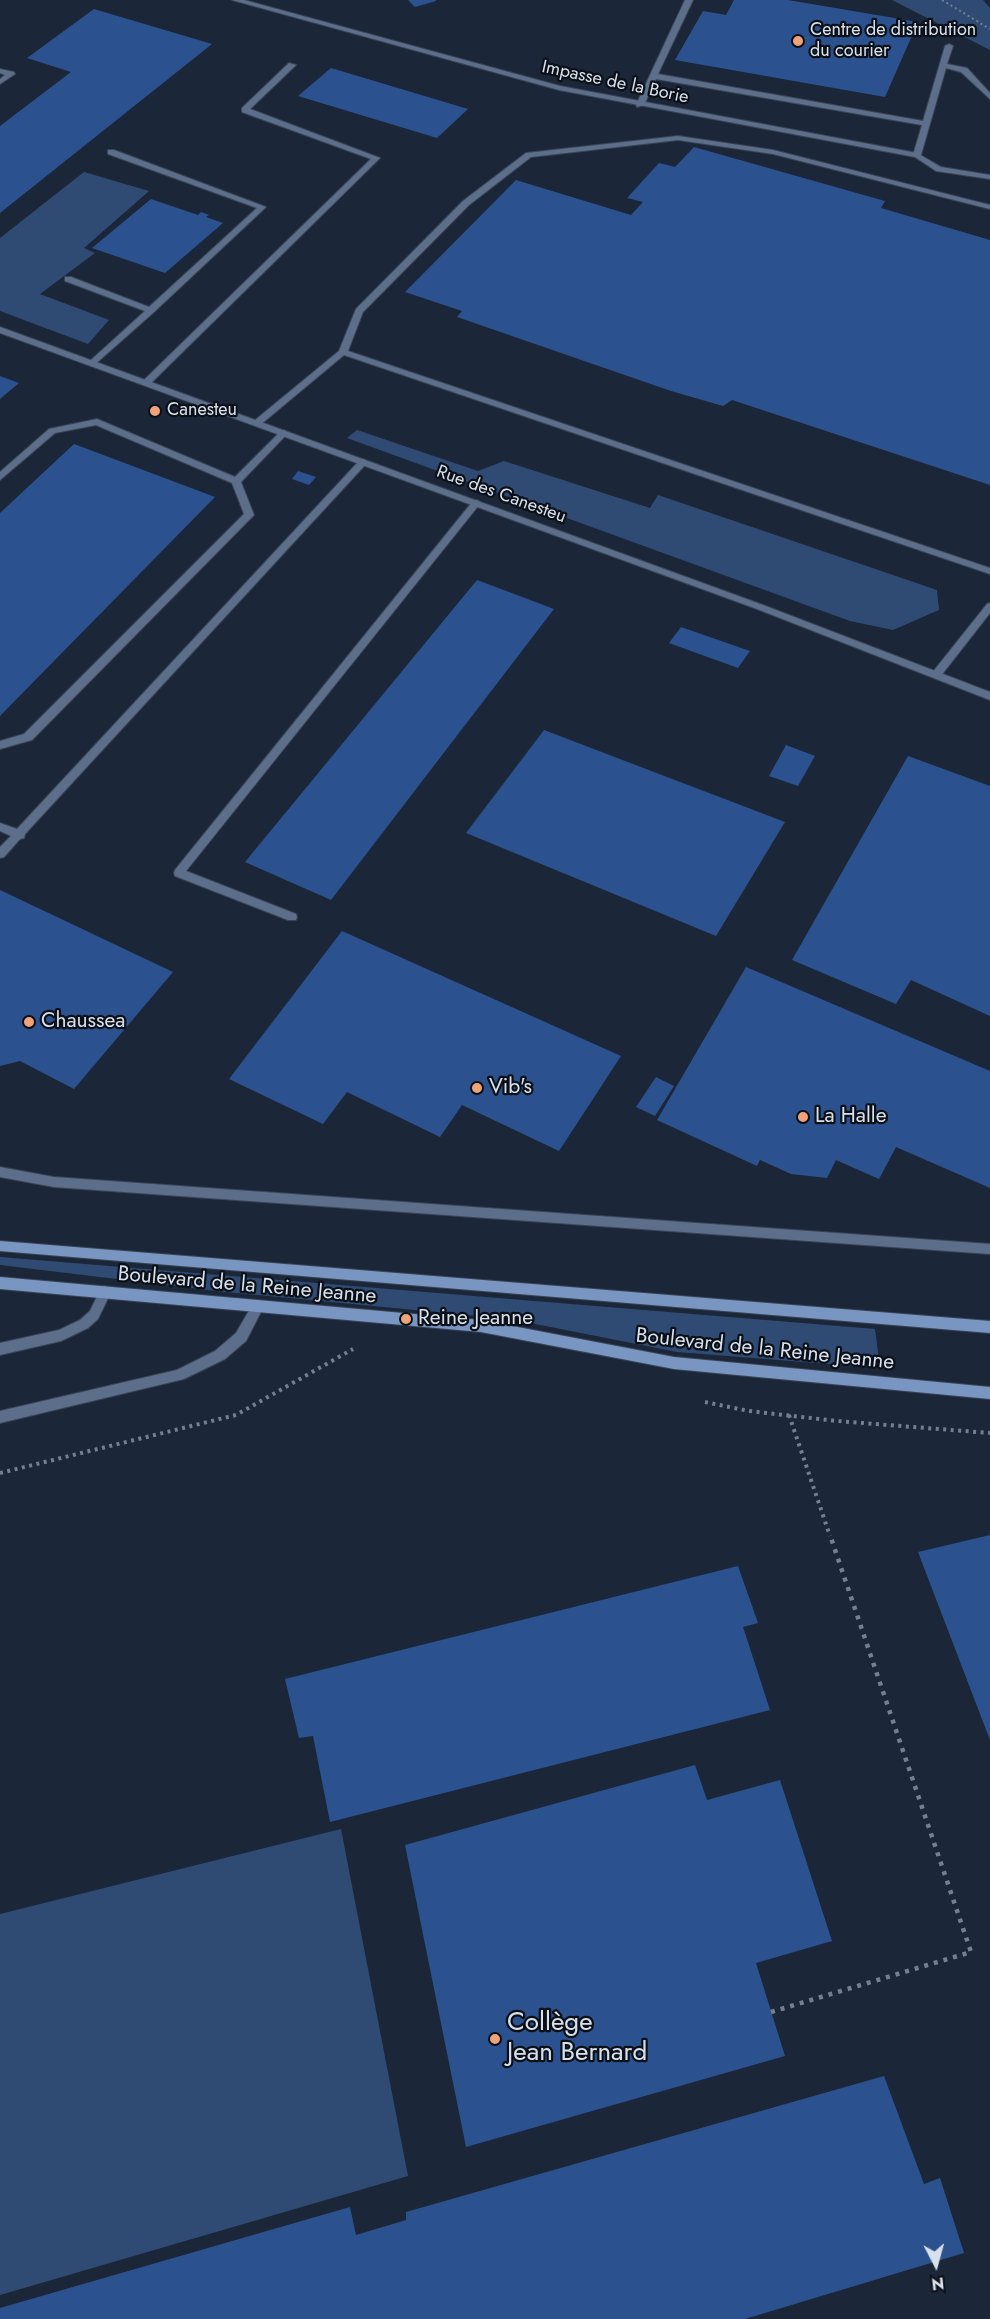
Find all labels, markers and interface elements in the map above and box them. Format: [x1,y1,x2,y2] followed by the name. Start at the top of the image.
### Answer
[810,20,976,63] place label: Centre de distribution du courier
[791,34,805,48] marker: Centre de distribution du courier
[540,57,690,109] street label: Impasse de la Borie
[167,400,237,422] place label: Canesteu
[148,404,162,418] marker: Canesteu
[433,462,569,528] street label: Rue des Canesteu
[41,1009,125,1035] place label: Chaussea
[22,1015,36,1029] marker: Chaussea
[489,1075,532,1101] place label: Vib's
[470,1081,484,1095] marker: Vib's
[815,1104,886,1130] place label: La Halle
[796,1110,810,1124] marker: La Halle
[117,1262,377,1310] street label: Boulevard de la Reine Jeanne
[418,1306,533,1332] place label: Reine Jeanne
[399,1312,413,1326] marker: Reine Jeanne
[635,1324,895,1376] street label: Boulevard de la Reine Jeanne
[507,2008,647,2070] place label: Collège Jean Bernard
[488,2032,502,2046] marker: Collège Jean Bernard
[906,2235,966,2295] north arrow
[930,2271,945,2296] text: N

